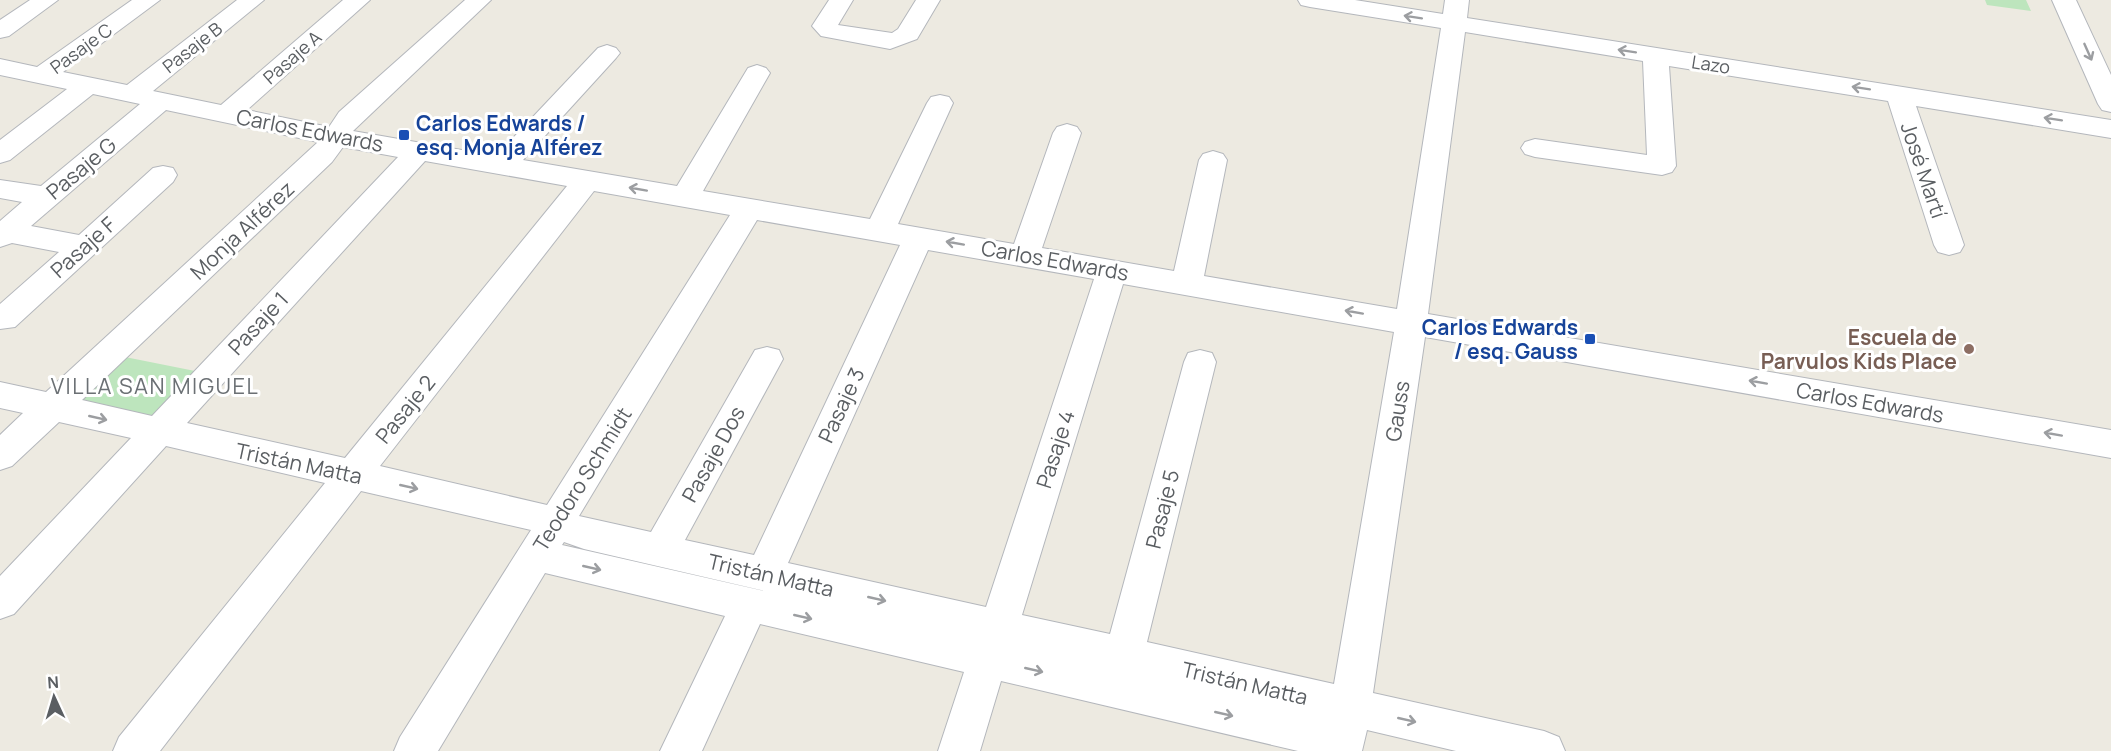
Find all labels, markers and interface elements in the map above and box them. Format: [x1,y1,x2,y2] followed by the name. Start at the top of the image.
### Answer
[1404,11,1424,22] one-way arrow
[157,16,227,78] street label: Pasaje B
[45,17,117,79] street label: Pasaje C
[258,25,327,89] street label: Pasaje A
[2082,42,2094,60] one-way arrow
[1617,45,1637,56] one-way arrow
[1690,49,1732,79] street label: Lazo
[1851,83,1871,94] one-way arrow
[234,102,386,158] street label: Carlos Edwards
[416,109,603,161] place label: Carlos Edwards / esq. Monja Alférez
[2044,114,2064,125] one-way arrow
[1895,118,1954,222] street label: José Martí
[397,128,411,142] marker: Carlos Edwards / esq. Monja Alférez
[40,130,122,205] street label: Pasaje G
[184,175,300,285] street label: Monja Alférez
[629,183,648,194] one-way arrow
[44,210,122,284] street label: Pasaje F
[979,233,1131,287] street label: Carlos Edwards
[945,237,965,248] one-way arrow
[222,285,294,361] street label: Pasaje 1
[1344,306,1364,317] one-way arrow
[1422,313,1578,365] place label: Carlos Edwards / esq. Gauss
[1761,323,1957,375] place label: Escuela de Parvulos Kids Place
[1583,332,1597,346] marker: Carlos Edwards / esq. Gauss
[1962,342,1976,356] marker: Escuela de Parvulos Kids Place
[811,363,871,447] street label: Pasaje 3
[369,369,441,449] street label: Pasaje 2
[51,371,259,401] district label: VILLA SAN MIGUEL
[1794,375,1946,429] street label: Carlos Edwards
[1749,376,1768,387] one-way arrow
[1378,379,1416,443] street label: Gauss
[675,401,751,507] street label: Pasaje Dos
[526,402,638,556] street label: Teodoro Schmidt
[1029,406,1081,492] street label: Pasaje 4
[88,412,107,424] one-way arrow
[2044,428,2064,439] one-way arrow
[233,436,365,490] street label: Tristán Matta
[1139,467,1185,551] street label: Pasaje 5
[400,482,419,494] one-way arrow
[705,547,837,603] street label: Tristán Matta
[582,563,602,574] one-way arrow
[867,594,886,606] one-way arrow
[793,612,812,623] one-way arrow
[1179,655,1311,711] street label: Tristán Matta
[1024,665,1043,677] one-way arrow
[24,667,84,727] north arrow
[46,671,59,693] text: N
[1214,709,1233,721] one-way arrow
[1397,715,1416,726] one-way arrow

